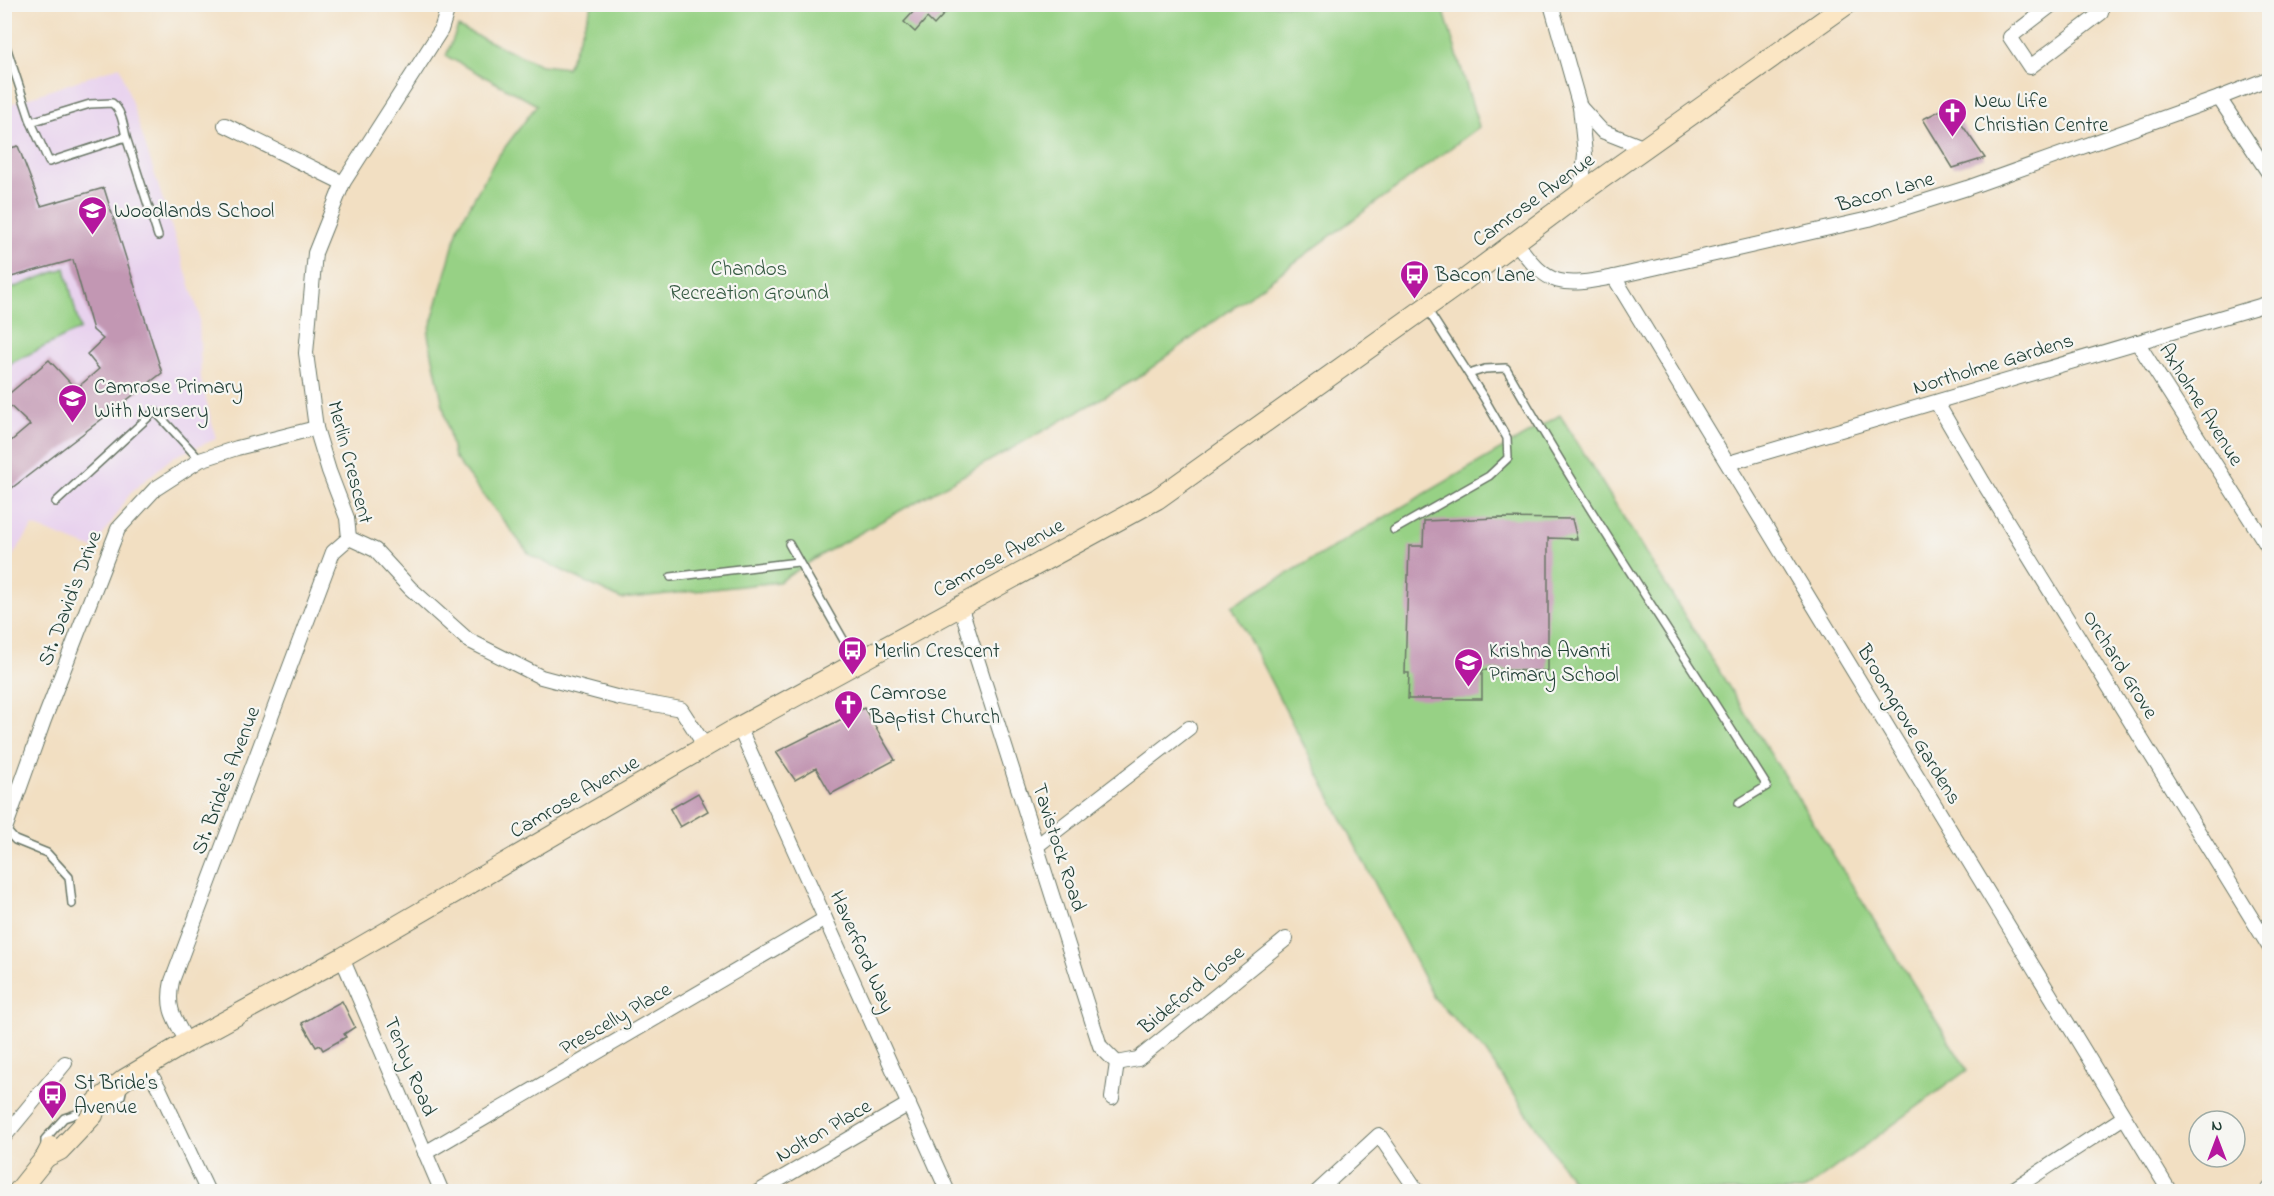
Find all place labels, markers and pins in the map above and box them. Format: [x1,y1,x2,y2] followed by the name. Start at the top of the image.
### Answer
[1974,87,2109,141] place label: New Life Christian Centre
[1937,96,1969,138] church icon: New Life Christian Centre
[77,194,109,236] school or university icon: Woodlands School
[114,197,274,227] place label: Woodlands School
[1398,258,1430,300] bus stop icon: Bacon Lane
[1434,261,1536,291] place label: Bacon Lane
[94,373,243,429] place label: Camrose Primary With Nursery
[57,382,89,424] school or university icon: Camrose Primary With Nursery
[837,634,869,676] bus stop icon: Merlin Crescent
[874,637,1000,667] place label: Merlin Crescent
[1489,637,1619,693] place label: Krishna Avanti Primary School
[1452,646,1484,688] school or university icon: Krishna Avanti Primary School
[869,679,1000,733] place label: Camrose Baptist Church
[833,688,865,730] church icon: Camrose Baptist Church
[74,1069,158,1123] place label: St Bride's Avenue
[37,1078,69,1120] bus stop icon: St Bride's Avenue

